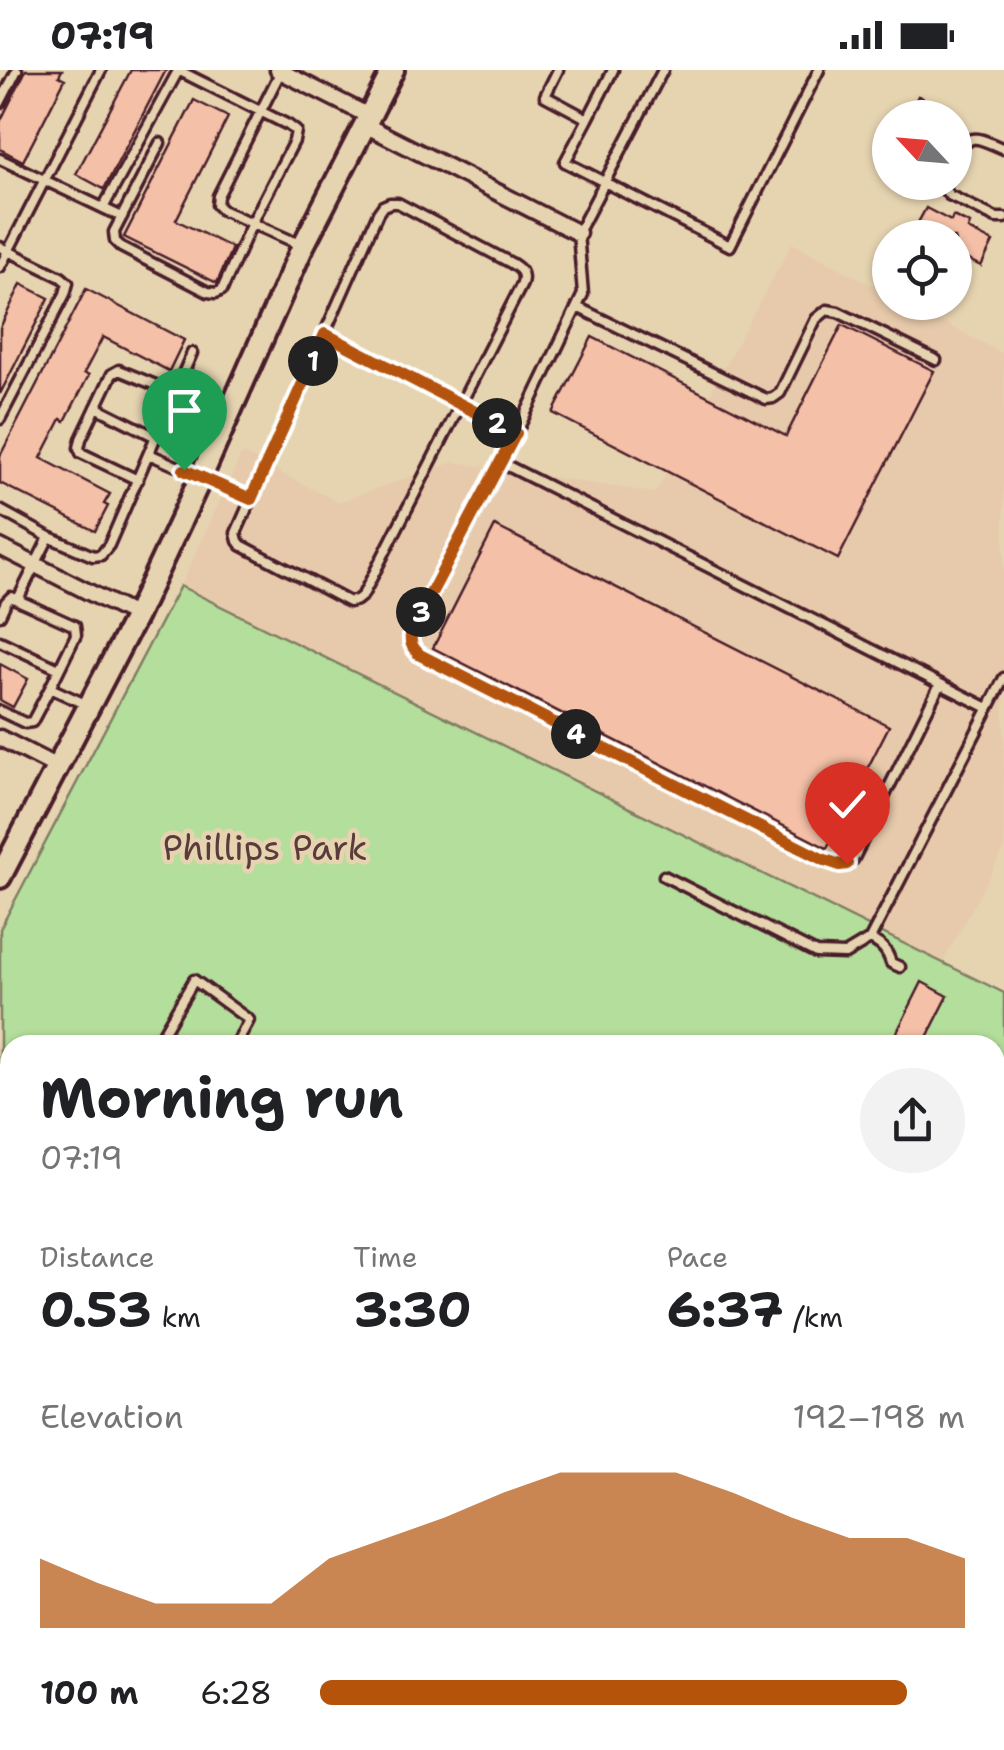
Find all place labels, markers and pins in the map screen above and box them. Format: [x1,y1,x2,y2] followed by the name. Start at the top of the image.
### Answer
[288,336,338,386] pin: 1
[142,368,227,471] pin
[472,398,522,448] pin: 2
[396,587,446,637] pin: 3
[551,709,601,759] pin: 4
[805,762,890,865] pin

